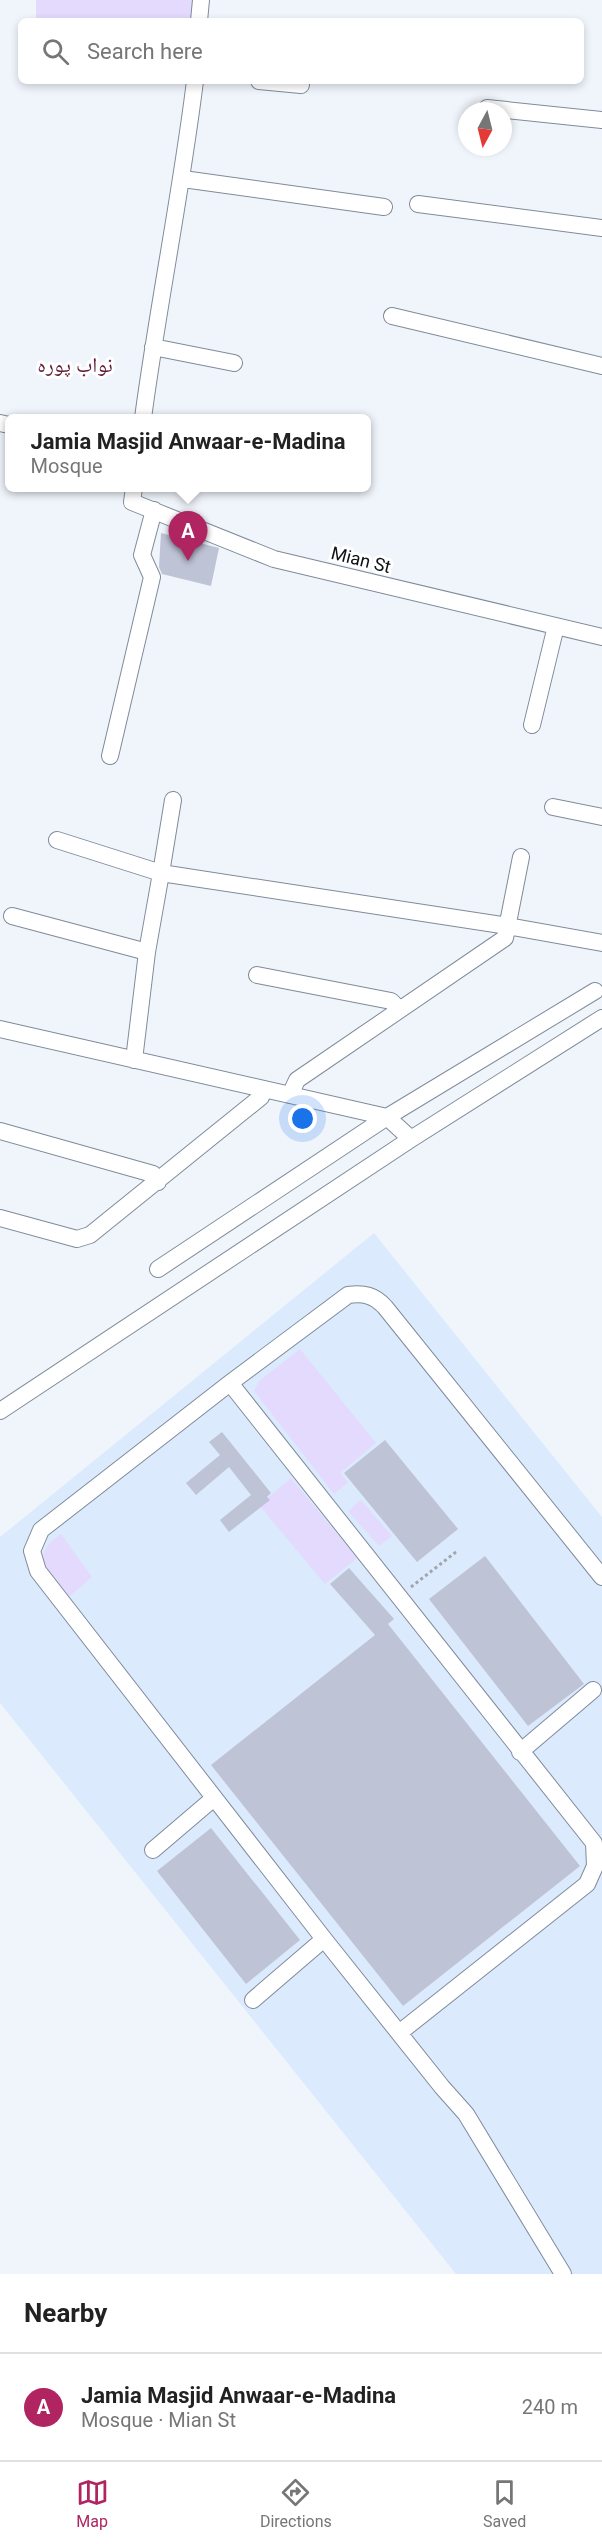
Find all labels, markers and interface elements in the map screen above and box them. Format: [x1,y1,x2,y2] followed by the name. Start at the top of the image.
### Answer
[18,18,584,84] search box
[39,35,72,68] icon: search
[87,39,203,64] text: Search here
[458,102,512,156] north arrow
[37,353,113,377] district label: نواب پورہ
[5,414,371,492] popup
[30,429,346,454] text: Jamia Masjid Anwaar-e-Madina
[30,454,103,478] text: Mosque
[168,512,207,561] pin: A
[329,542,393,577] street label: Mian St
[288,1104,317,1133] your location
[24,2298,107,2328] text: Nearby
[81,2383,396,2408] text: Jamia Masjid Anwaar-e-Madina
[37,2395,50,2419] text: A
[522,2395,578,2419] text: 240 m
[81,2408,236,2432] text: Mosque · Mian St
[76,2476,109,2531] tab: Map
[260,2476,332,2531] tab: Directions
[483,2476,526,2531] tab: Saved

